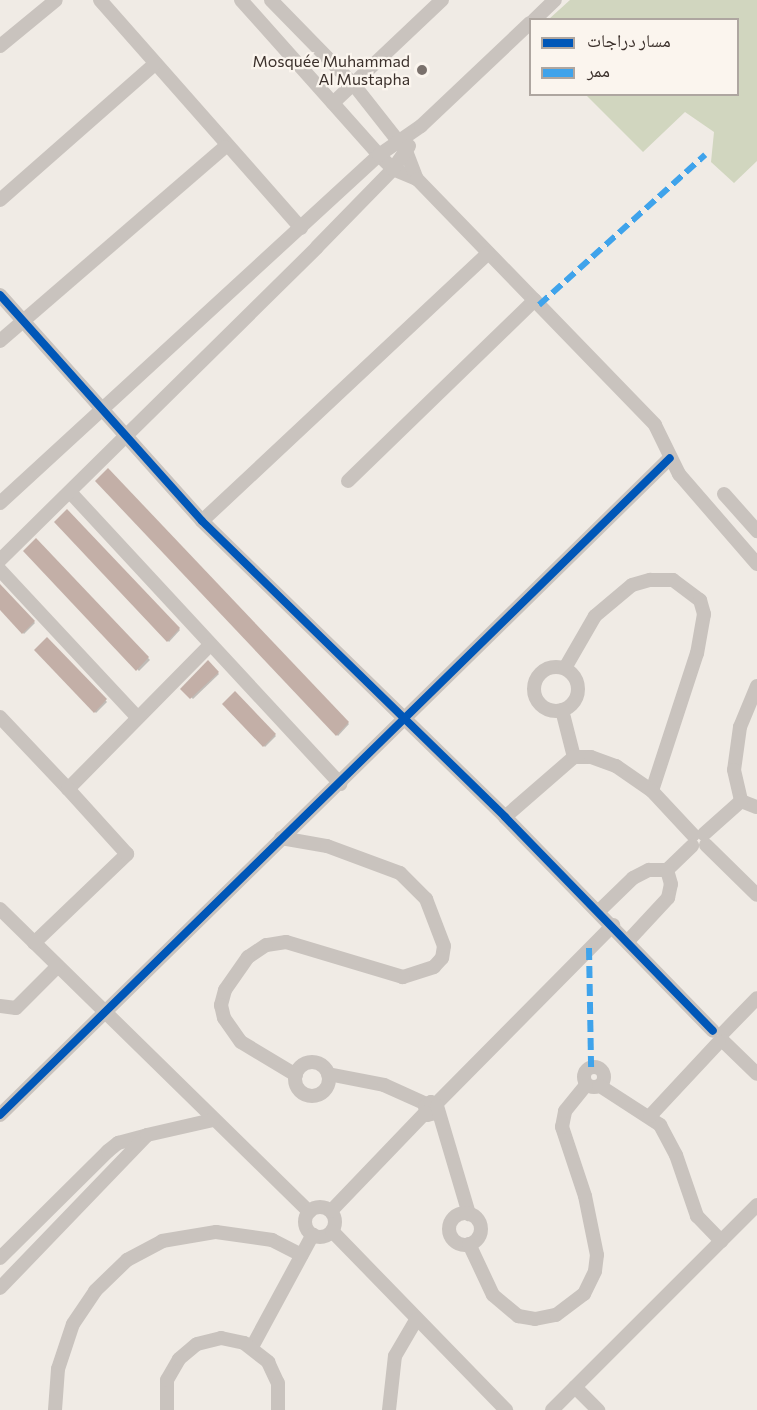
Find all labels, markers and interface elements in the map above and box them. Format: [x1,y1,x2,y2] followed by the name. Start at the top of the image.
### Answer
[529,18,739,96] legend
[587,29,671,51] text: مسار دراجات
[253,51,410,89] place label: Mosquée Muhammad Al Mustapha
[587,59,610,81] text: ممر
[415,63,429,77] marker: Mosquée Muhammad Al Mustapha

